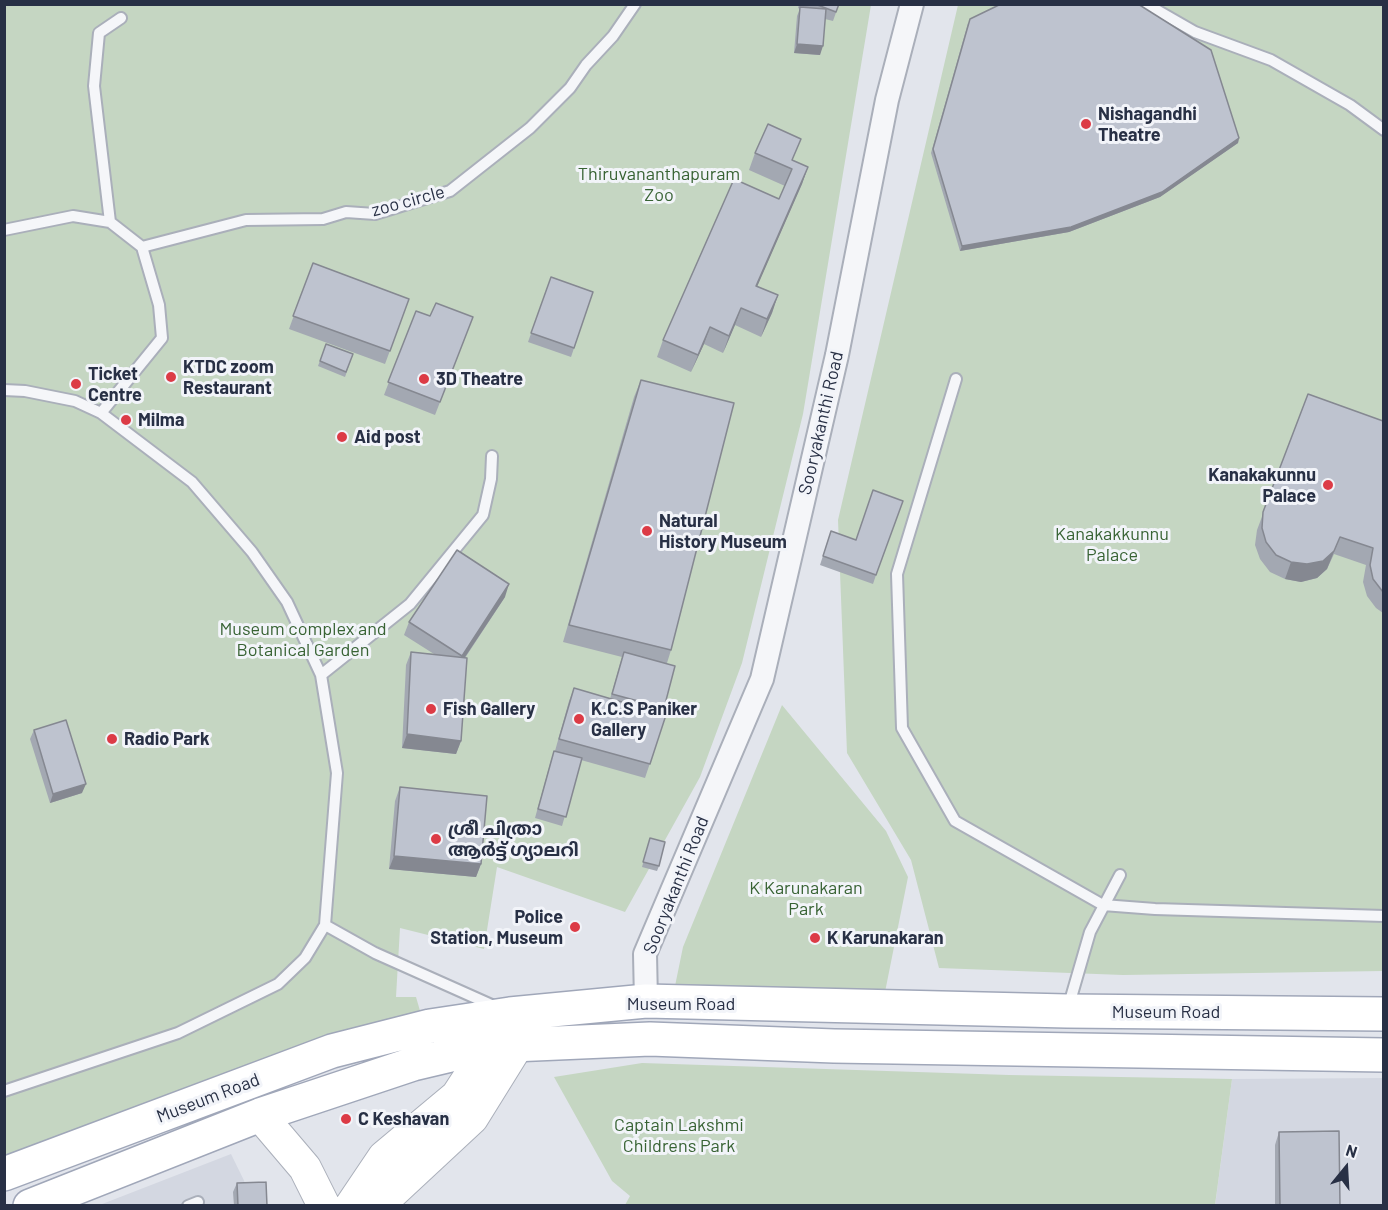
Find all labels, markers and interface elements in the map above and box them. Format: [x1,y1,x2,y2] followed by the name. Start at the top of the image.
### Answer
[1098,103,1197,146] place label: Nishagandhi Theatre
[1079,117,1093,131] marker: Nishagandhi Theatre
[578,163,740,206] park label: Thiruvananthapuram Zoo
[369,181,447,221] street label: zoo circle
[794,349,848,497] street label: Sooryakanthi Road
[183,356,274,398] place label: KTDC zoom Restaurant
[88,363,142,406] place label: Ticket Centre
[436,368,523,390] place label: 3D Theatre
[164,370,178,384] marker: KTDC zoom Restaurant
[417,372,431,386] marker: 3D Theatre
[69,377,83,391] marker: Ticket Centre
[138,409,184,431] place label: Milma
[119,413,133,427] marker: Milma
[354,426,421,448] place label: Aid post
[335,430,349,444] marker: Aid post
[1208,464,1316,506] place label: Kanakakunnu Palace
[1321,478,1335,492] marker: Kanakakunnu Palace
[659,510,787,552] place label: Natural History Museum
[1055,523,1169,566] park label: Kanakakkunnu Palace
[640,524,654,538] marker: Natural History Museum
[219,618,387,660] park label: Museum complex and Botanical Garden
[443,698,535,720] place label: Fish Gallery
[591,698,697,740] place label: K.C.S Paniker Gallery
[424,702,438,716] marker: Fish Gallery
[572,712,586,726] marker: K.C.S Paniker Gallery
[124,728,210,750] place label: Radio Park
[105,732,119,746] marker: Radio Park
[639,813,713,957] street label: Sooryakanthi Road
[448,818,579,860] place label: ശ്രീ ചിത്രാ ആർട്ട് ഗ്യാലറി
[429,832,443,846] marker: ശ്രീ ചിത്രാ ആർട്ട് ഗ്യാലറി
[749,877,863,920] park label: K Karunakaran Park
[430,906,563,948] place label: Police Station, Museum
[568,920,582,934] marker: Police Station, Museum
[827,927,944,949] place label: K Karunakaran
[808,931,822,945] marker: K Karunakaran
[627,993,735,1015] street label: Museum Road
[1112,1001,1220,1023] street label: Museum Road
[153,1068,263,1128] street label: Museum Road
[358,1108,449,1130] place label: C Keshavan
[339,1112,353,1126] marker: C Keshavan
[614,1114,744,1156] park label: Captain Lakshmi Childrens Park
[1316,1138,1376,1198] north arrow
[1344,1140,1360,1161] text: N

